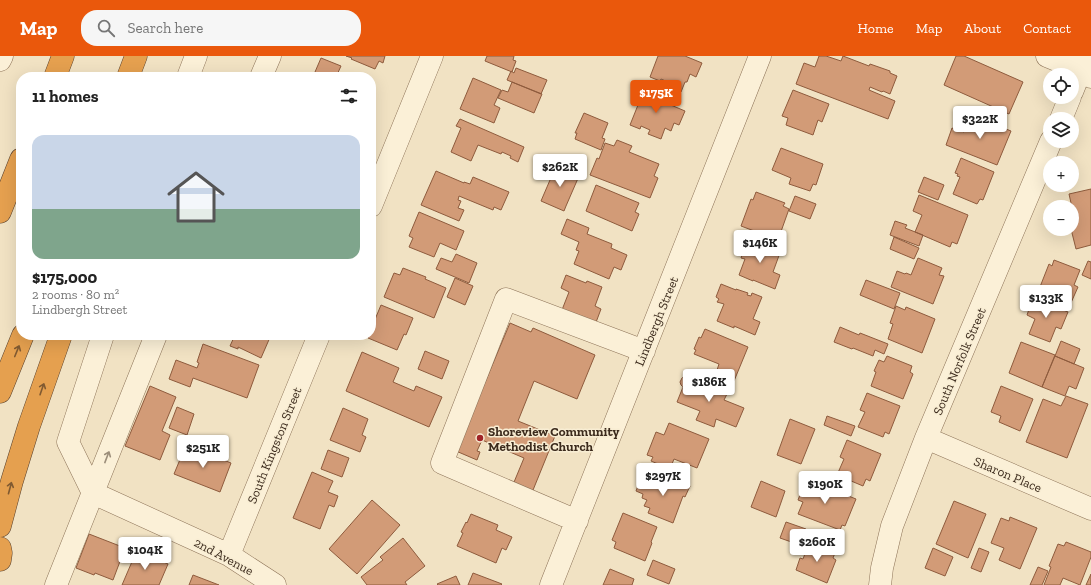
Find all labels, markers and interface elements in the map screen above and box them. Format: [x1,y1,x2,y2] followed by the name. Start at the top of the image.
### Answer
[81,10,361,46] search box
[20,17,57,40] text: Map
[95,17,117,39] icon: search
[127,19,203,37] text: Search here
[858,20,894,37] text: Home
[916,20,942,37] text: Map
[964,20,1001,37] text: About
[1023,20,1071,37] text: Contact
[1043,68,1079,236] map controls
[1043,68,1079,104] button: locate
[628,80,684,114] pin: $175K
[338,85,360,107] icon: filters
[639,85,673,100] text: $175K
[32,86,99,106] text: 11 homes
[952,106,1008,140] pin: $322K
[962,111,998,126] text: $322K
[1043,112,1079,148] button: layers
[532,154,588,188] pin: $262K
[1043,156,1079,192] button: +
[542,159,578,174] text: $262K
[160,161,232,233] icon: home
[1043,200,1079,236] button: −
[732,230,788,264] pin: $146K
[743,235,777,250] text: $146K
[32,267,97,287] text: $175,000
[632,274,681,368] street label: Lindbergh Street
[1018,285,1074,319] pin: $133K
[32,287,119,302] text: 2 rooms · 80 m²
[1029,290,1063,305] text: $133K
[32,302,127,317] text: Lindbergh Street
[930,305,989,417] street label: South Norfolk Street
[13,345,21,357] one-way arrow
[681,369,737,403] pin: $186K
[692,374,726,389] text: $186K
[39,383,47,395] one-way arrow
[244,385,305,506] street label: South Kingston Street
[488,424,620,454] place label: Shoreview Community Methodist Church
[475,433,485,443] marker: Shoreview Community Methodist Church
[175,435,231,469] pin: $251K
[186,440,220,455] text: $251K
[103,451,111,463] one-way arrow
[972,453,1044,495] street label: Sharon Place
[635,463,691,497] pin: $297K
[645,468,681,483] text: $297K
[797,471,853,505] pin: $190K
[808,476,842,491] text: $190K
[7,482,14,495] one-way arrow
[789,529,845,563] pin: $260K
[799,534,835,549] text: $260K
[192,535,256,578] street label: 2nd Avenue
[117,537,173,571] pin: $104K
[127,542,163,557] text: $104K

